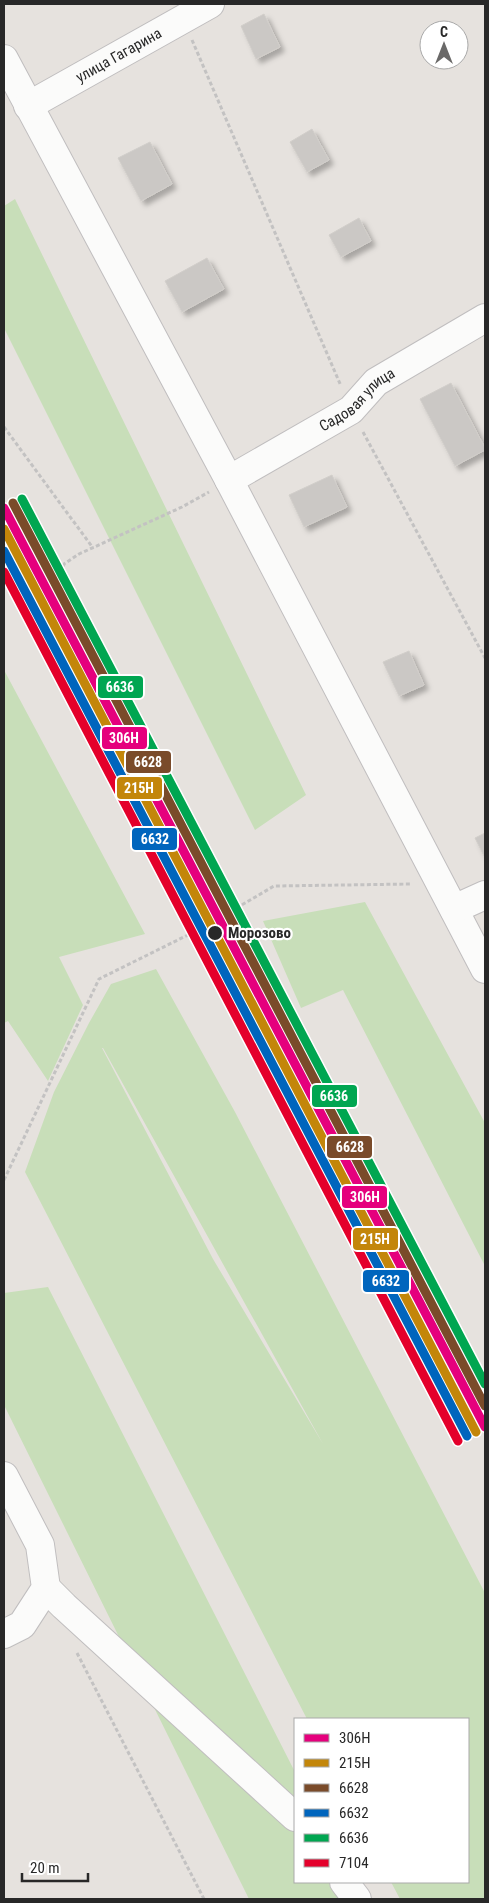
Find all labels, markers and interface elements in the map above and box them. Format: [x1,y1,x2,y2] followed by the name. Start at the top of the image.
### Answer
[419,20,469,70] north arrow
[73,24,165,86] street label: улица Гагарина
[440,24,448,40] text: С
[316,364,398,435] street label: Садовая улица
[97,675,144,699] line badge: 6636
[106,679,134,695] text: 6636
[101,726,148,750] line badge: 306Н
[109,730,139,746] text: 306Н
[125,750,172,774] line badge: 6628
[134,754,162,770] text: 6628
[116,776,163,800] line badge: 215Н
[124,780,154,796] text: 215Н
[131,827,178,851] line badge: 6632
[141,831,169,847] text: 6632
[206,924,224,942] marker: Морозово
[228,924,291,942] place label: Морозово
[311,1084,358,1108] line badge: 6636
[320,1088,348,1104] text: 6636
[326,1135,373,1159] line badge: 6628
[336,1139,364,1155] text: 6628
[341,1185,388,1209] line badge: 306Н
[350,1189,380,1205] text: 306Н
[352,1227,399,1251] line badge: 215Н
[360,1231,390,1247] text: 215Н
[362,1269,410,1293] line badge: 6632
[372,1273,400,1289] text: 6632
[294,1718,469,1883] legend
[339,1729,371,1747] text: 306Н
[339,1754,371,1772] text: 215Н
[339,1779,369,1797] text: 6628
[339,1804,369,1822] text: 6632
[339,1829,369,1847] text: 6636
[22,1850,89,1882] scale bar
[339,1854,369,1872] text: 7104
[30,1859,60,1877] text: 20 m

